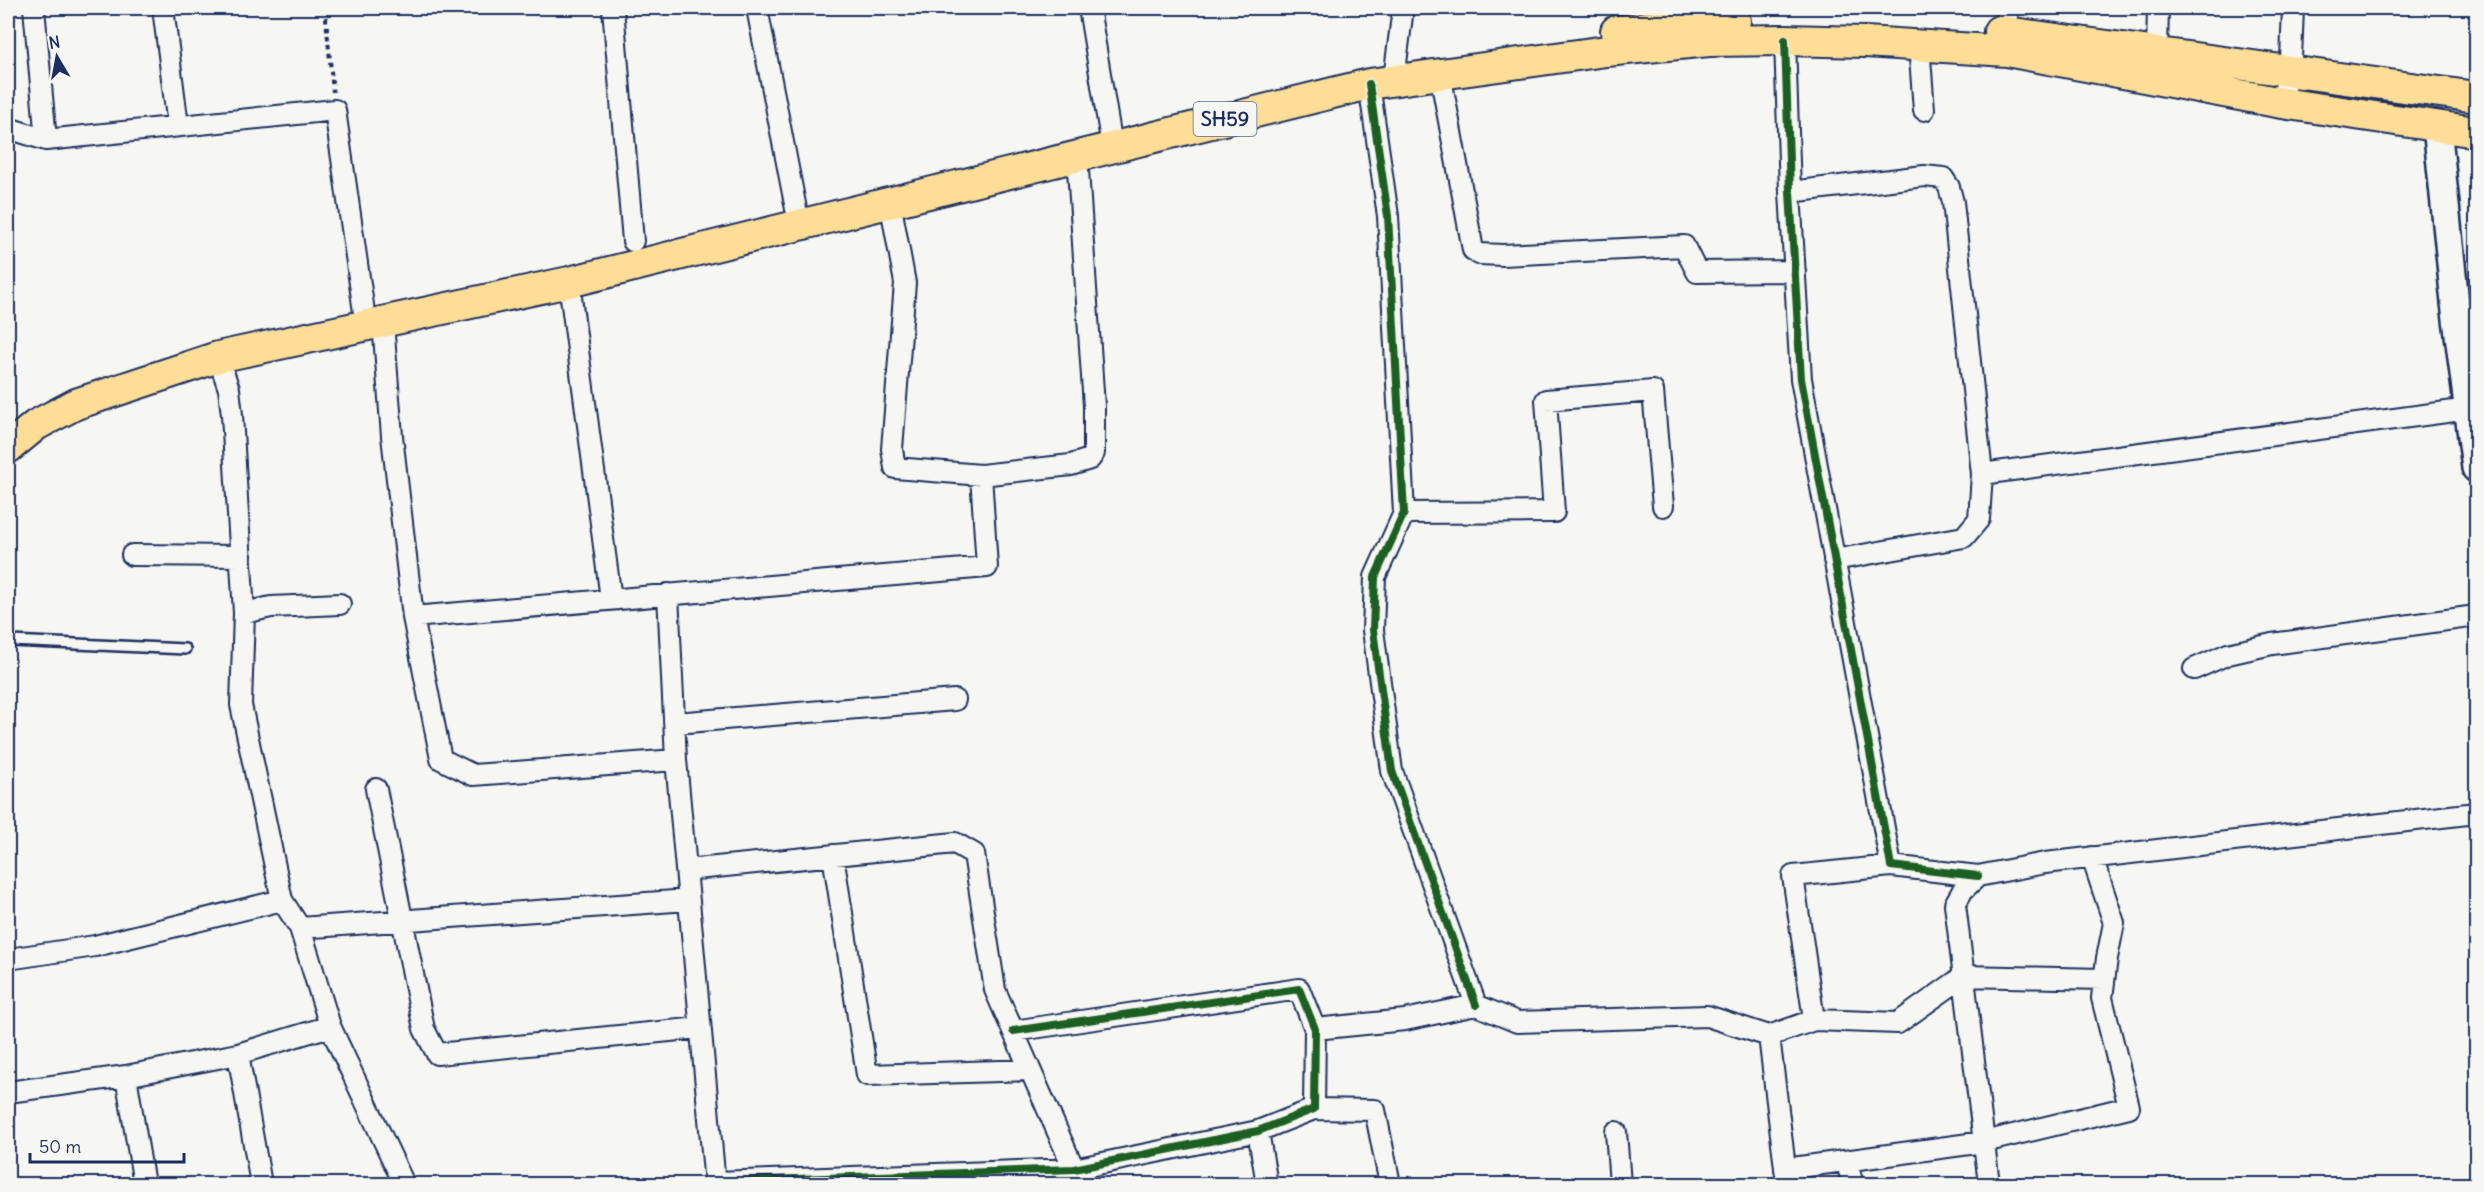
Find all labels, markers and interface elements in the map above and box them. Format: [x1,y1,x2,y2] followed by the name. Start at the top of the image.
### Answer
[27,27,87,87] north arrow
[47,31,62,53] text: N
[1194,102,1256,136] road number: SH59
[30,1126,184,1164] scale bar
[39,1135,81,1158] text: 50 m

